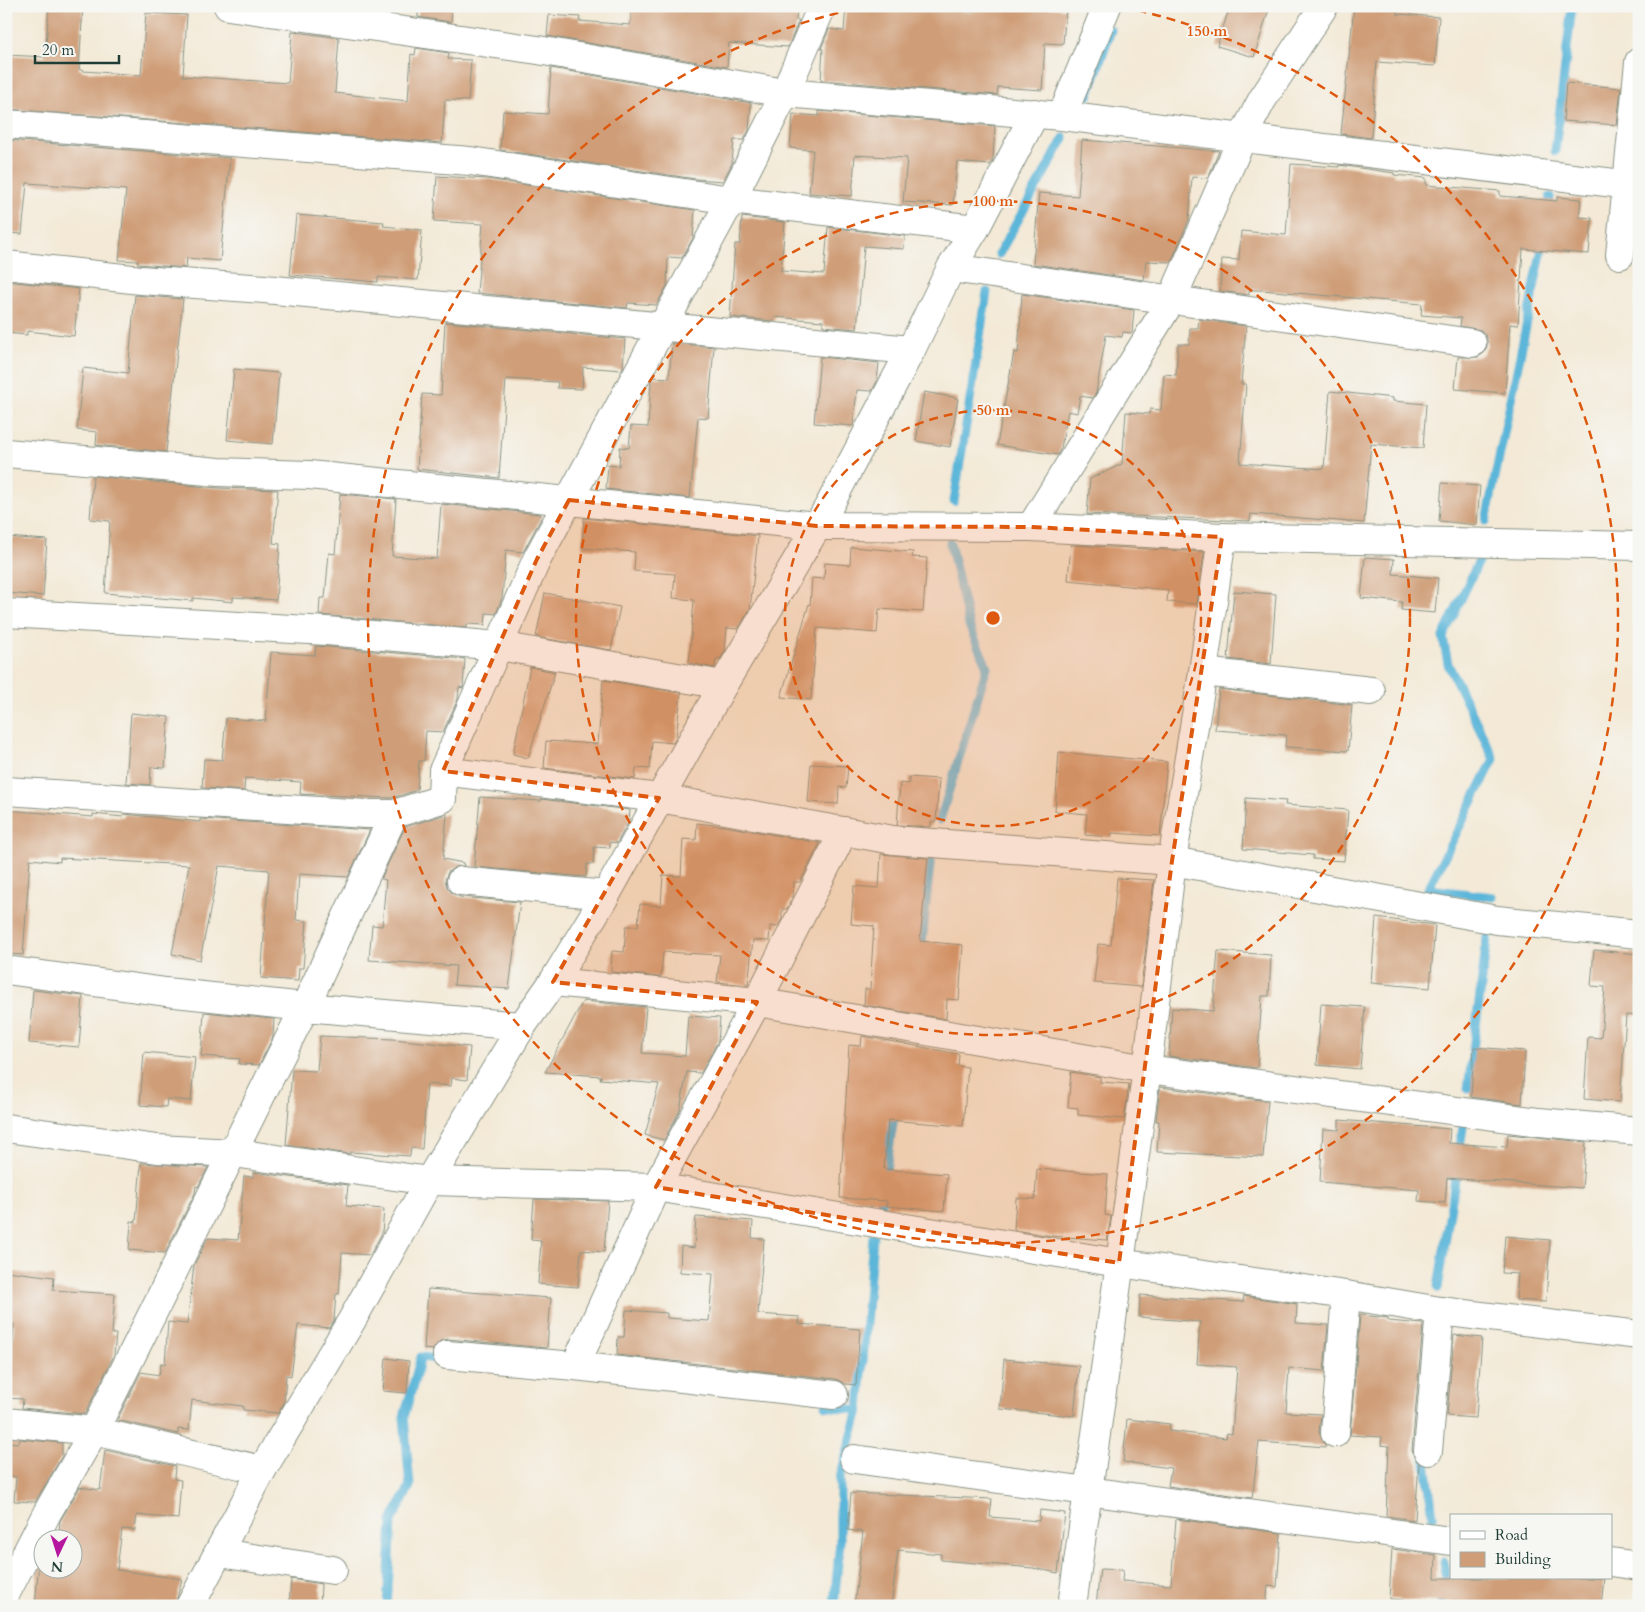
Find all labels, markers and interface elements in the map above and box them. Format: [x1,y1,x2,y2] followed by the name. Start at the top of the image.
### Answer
[1187,21,1228,41] text: 150 m
[35,32,119,64] scale bar
[42,40,74,60] text: 20 m
[973,191,1014,211] text: 100 m
[976,400,1010,420] text: 50 m
[984,609,1002,627] centre of rings
[1450,1514,1612,1580] legend
[1495,1525,1528,1545] text: Road
[32,1530,82,1580] north arrow
[1495,1549,1551,1569] text: Building
[50,1557,64,1576] text: N

